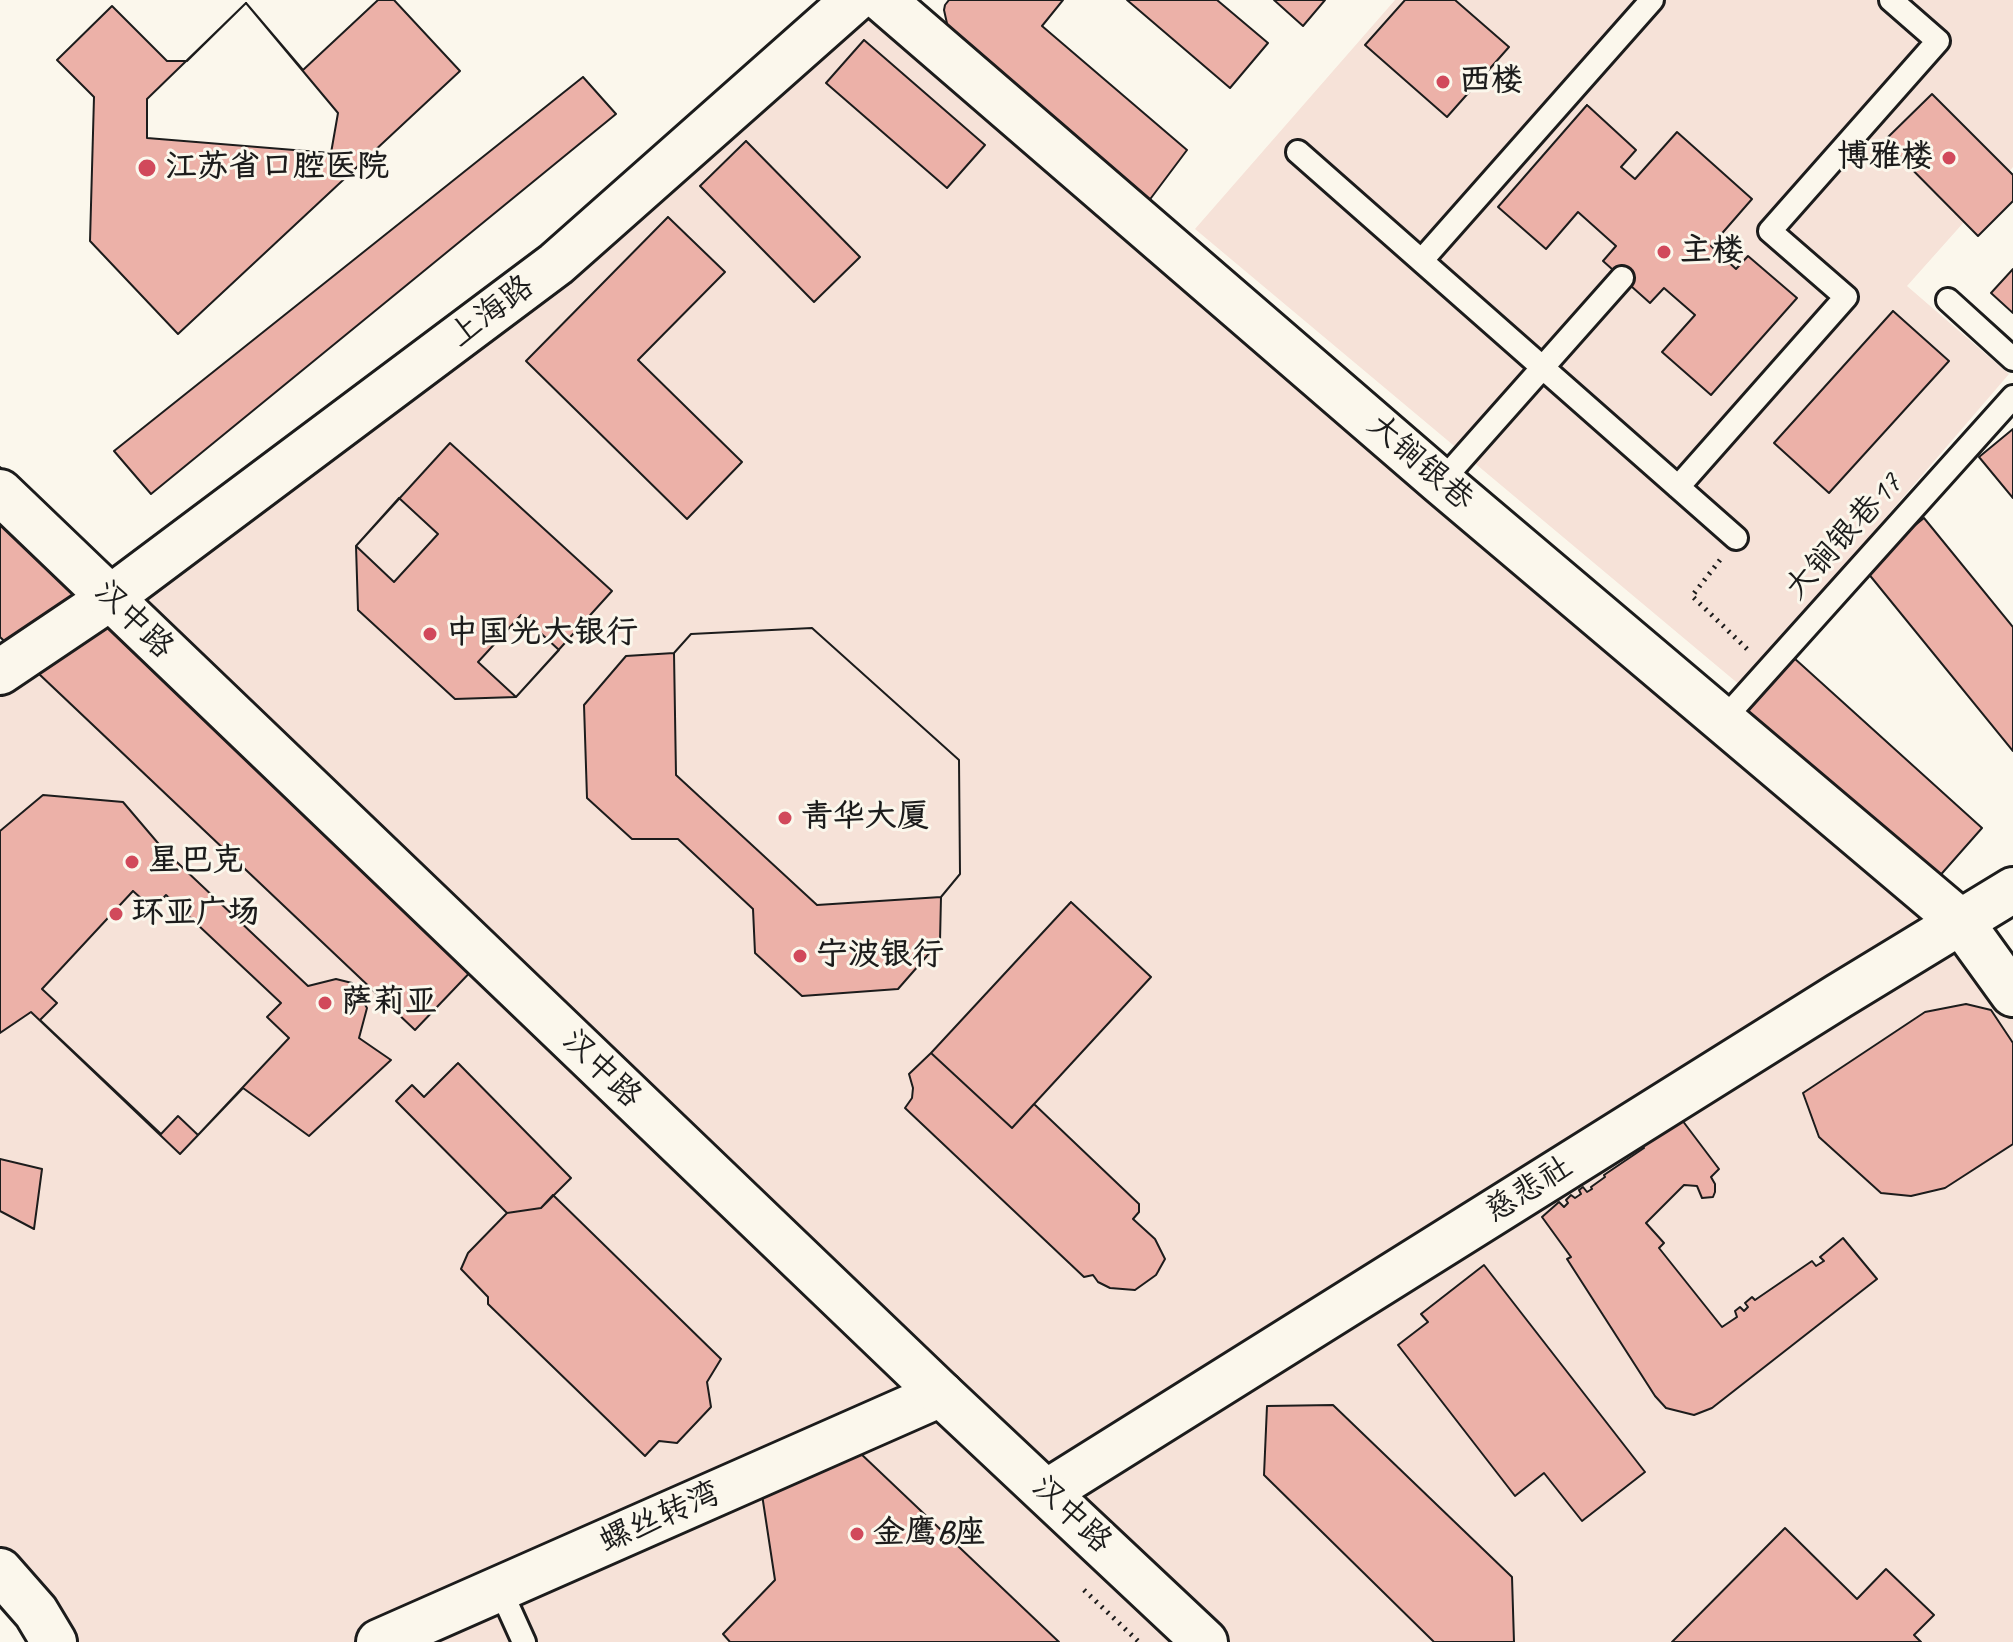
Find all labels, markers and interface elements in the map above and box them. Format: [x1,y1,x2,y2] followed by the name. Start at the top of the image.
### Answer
[1459,63,1523,101] place label: 西楼
[1434,73,1452,91] marker: 西楼
[1837,139,1933,177] place label: 博雅楼
[165,149,389,187] place label: 江苏省口腔医院
[1940,149,1958,167] marker: 博雅楼
[136,157,158,179] marker: 江苏省口腔医院
[1680,233,1744,271] place label: 主楼
[1655,243,1673,261] marker: 主楼
[442,268,542,356] street label: 上海路
[1359,407,1481,519] street label: 大锏银巷
[1777,466,1911,608] street label: 大锏银巷17
[85,573,181,667] street label: 汉中路
[446,615,638,653] place label: 中国光大银行
[421,625,439,643] marker: 中国光大银行
[801,799,929,837] place label: 青华大厦
[776,809,794,827] marker: 青华大厦
[148,843,244,881] place label: 星巴克
[123,853,141,871] marker: 星巴克
[132,895,260,933] place label: 环亚广场
[107,905,125,923] marker: 环亚广场
[816,937,944,975] place label: 宁波银行
[791,947,809,965] marker: 宁波银行
[341,984,437,1022] place label: 萨莉亚
[316,994,334,1012] marker: 萨莉亚
[553,1022,649,1116] street label: 汉中路
[1478,1148,1580,1232] street label: 慈悲社
[1023,1468,1119,1562] street label: 汉中路
[594,1474,726,1562] street label: 螺丝转湾
[873,1515,986,1553] place label: 金鹰B座
[848,1525,866,1543] marker: 金鹰B座

